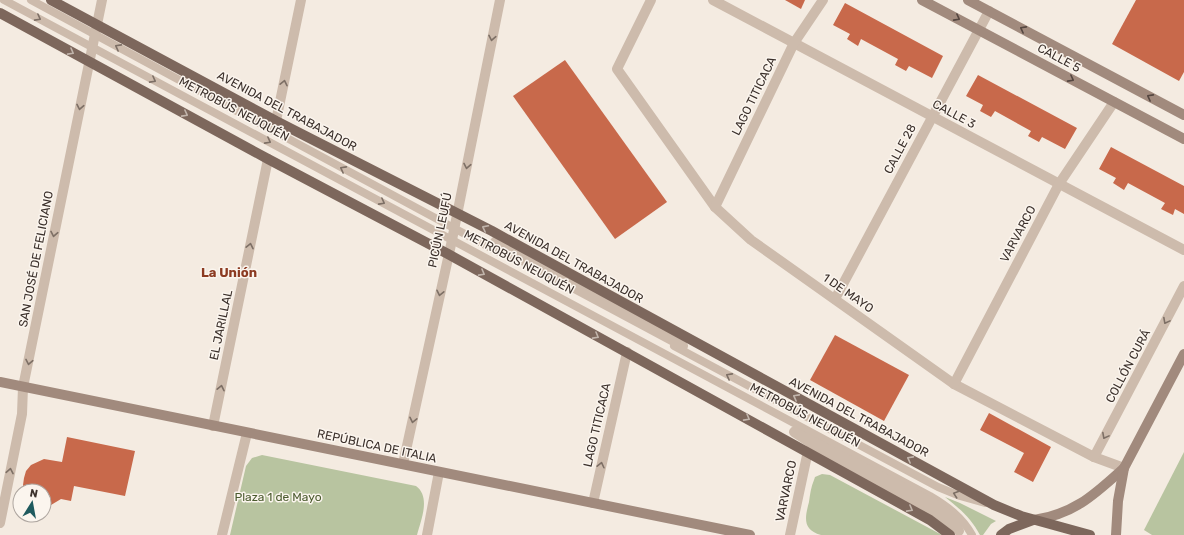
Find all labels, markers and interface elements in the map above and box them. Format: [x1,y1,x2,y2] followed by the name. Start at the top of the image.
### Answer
[34,14,41,21] one-way arrow
[952,14,960,21] one-way arrow
[1019,26,1027,34] one-way arrow
[489,35,497,41] one-way arrow
[1035,41,1083,75] street label: CALLE 5
[115,44,122,51] one-way arrow
[67,47,74,55] one-way arrow
[729,54,779,138] street label: LAGO TITICACA
[215,68,359,154] street label: AVENIDA DEL TRABAJADOR
[177,74,291,144] street label: METROBÚS NEUQUÉN
[149,75,156,82] one-way arrow
[1067,75,1075,82] one-way arrow
[279,80,288,86] one-way arrow
[1146,94,1154,102] one-way arrow
[930,97,978,131] street label: CALLE 3
[77,104,85,110] one-way arrow
[181,109,189,117] one-way arrow
[881,122,919,176] street label: CALLE 28
[263,136,271,144] one-way arrow
[463,163,471,169] one-way arrow
[340,166,347,173] one-way arrow
[16,190,56,328] street label: SAN JOSÉ DE FELICIANO
[425,191,455,269] street label: PICÚN LEUFÚ
[378,198,385,205] one-way arrow
[997,203,1039,265] street label: VARVARCO
[502,218,646,306] street label: AVENIDA DEL TRABAJADOR
[482,225,489,233] one-way arrow
[462,227,576,297] street label: METROBÚS NEUQUÉN
[51,231,59,237] one-way arrow
[246,243,254,250] one-way arrow
[201,265,257,280] district label: La Unión
[478,268,486,276] one-way arrow
[820,270,876,316] street label: 1 DE MAYO
[207,288,235,361] street label: EL JARILLAL
[437,290,445,296] one-way arrow
[1163,317,1171,324] one-way arrow
[1103,327,1153,405] street label: COLLÓN CURÁ
[592,331,599,338] one-way arrow
[25,359,33,365] one-way arrow
[726,373,733,380] one-way arrow
[787,374,931,460] street label: AVENIDA DEL TRABAJADOR
[748,380,862,450] street label: METROBÚS NEUQUÉN
[581,382,613,468] street label: LAGO TITICACA
[217,384,225,391] one-way arrow
[793,395,800,402] one-way arrow
[743,414,750,421] one-way arrow
[409,417,417,423] one-way arrow
[316,426,438,466] street label: REPÚBLICA DE ITALIA
[1103,432,1110,439] one-way arrow
[907,457,914,464] one-way arrow
[773,459,799,523] street label: VARVARCO
[597,462,605,468] one-way arrow
[6,468,14,474] one-way arrow
[12,483,52,523] north arrow
[29,487,39,501] text: N
[234,490,322,504] park label: Plaza 1 de Mayo
[953,491,960,499] one-way arrow
[906,504,913,511] one-way arrow

